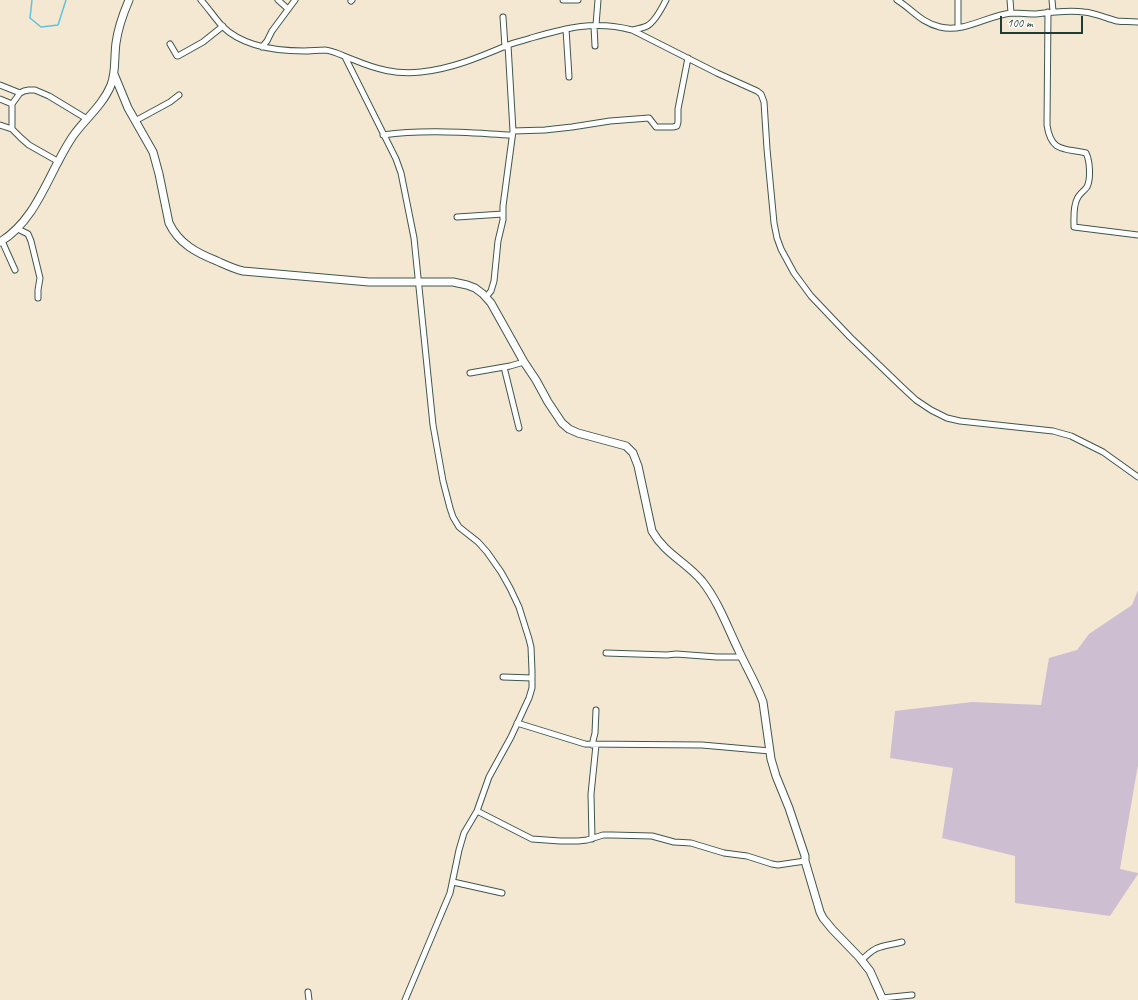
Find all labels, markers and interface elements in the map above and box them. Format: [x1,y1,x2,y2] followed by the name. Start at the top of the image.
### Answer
[1002,8,1085,34] scale bar
[1007,15,1033,31] text: 100 m

